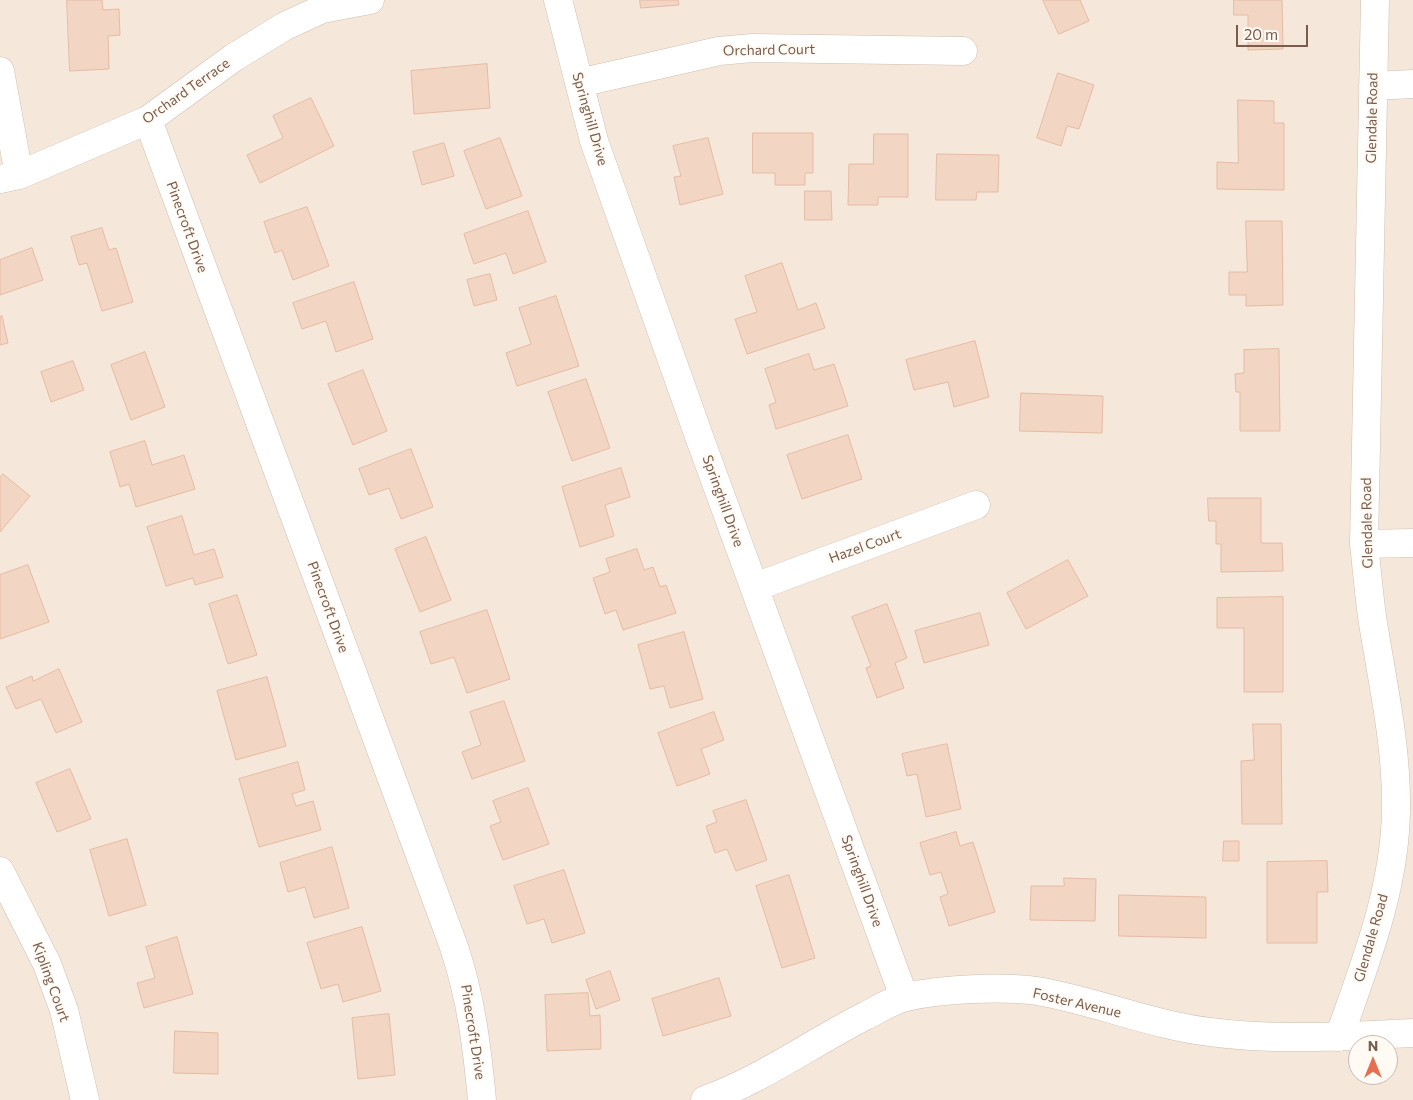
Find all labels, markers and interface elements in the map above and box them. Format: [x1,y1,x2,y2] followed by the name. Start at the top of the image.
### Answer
[1238,15,1310,47] scale bar
[1244,25,1278,43] text: 20 m
[723,41,815,59] street label: Orchard Court
[139,55,233,127] street label: Orchard Terrace
[569,70,611,168] street label: Springhill Drive
[1363,72,1381,164] street label: Glendale Road
[163,179,211,275] street label: Pinecroft Drive
[699,453,747,549] street label: Springhill Drive
[1358,477,1376,569] street label: Glendale Road
[827,525,903,567] street label: Hazel Court
[304,559,352,655] street label: Pinecroft Drive
[838,833,886,929] street label: Springhill Drive
[1350,892,1392,984] street label: Glendale Road
[29,940,73,1024] street label: Kipling Court
[457,983,489,1081] street label: Pinecroft Drive
[1031,985,1123,1021] street label: Foster Avenue
[1348,1035,1398,1085] north arrow
[1368,1037,1378,1054] text: N

